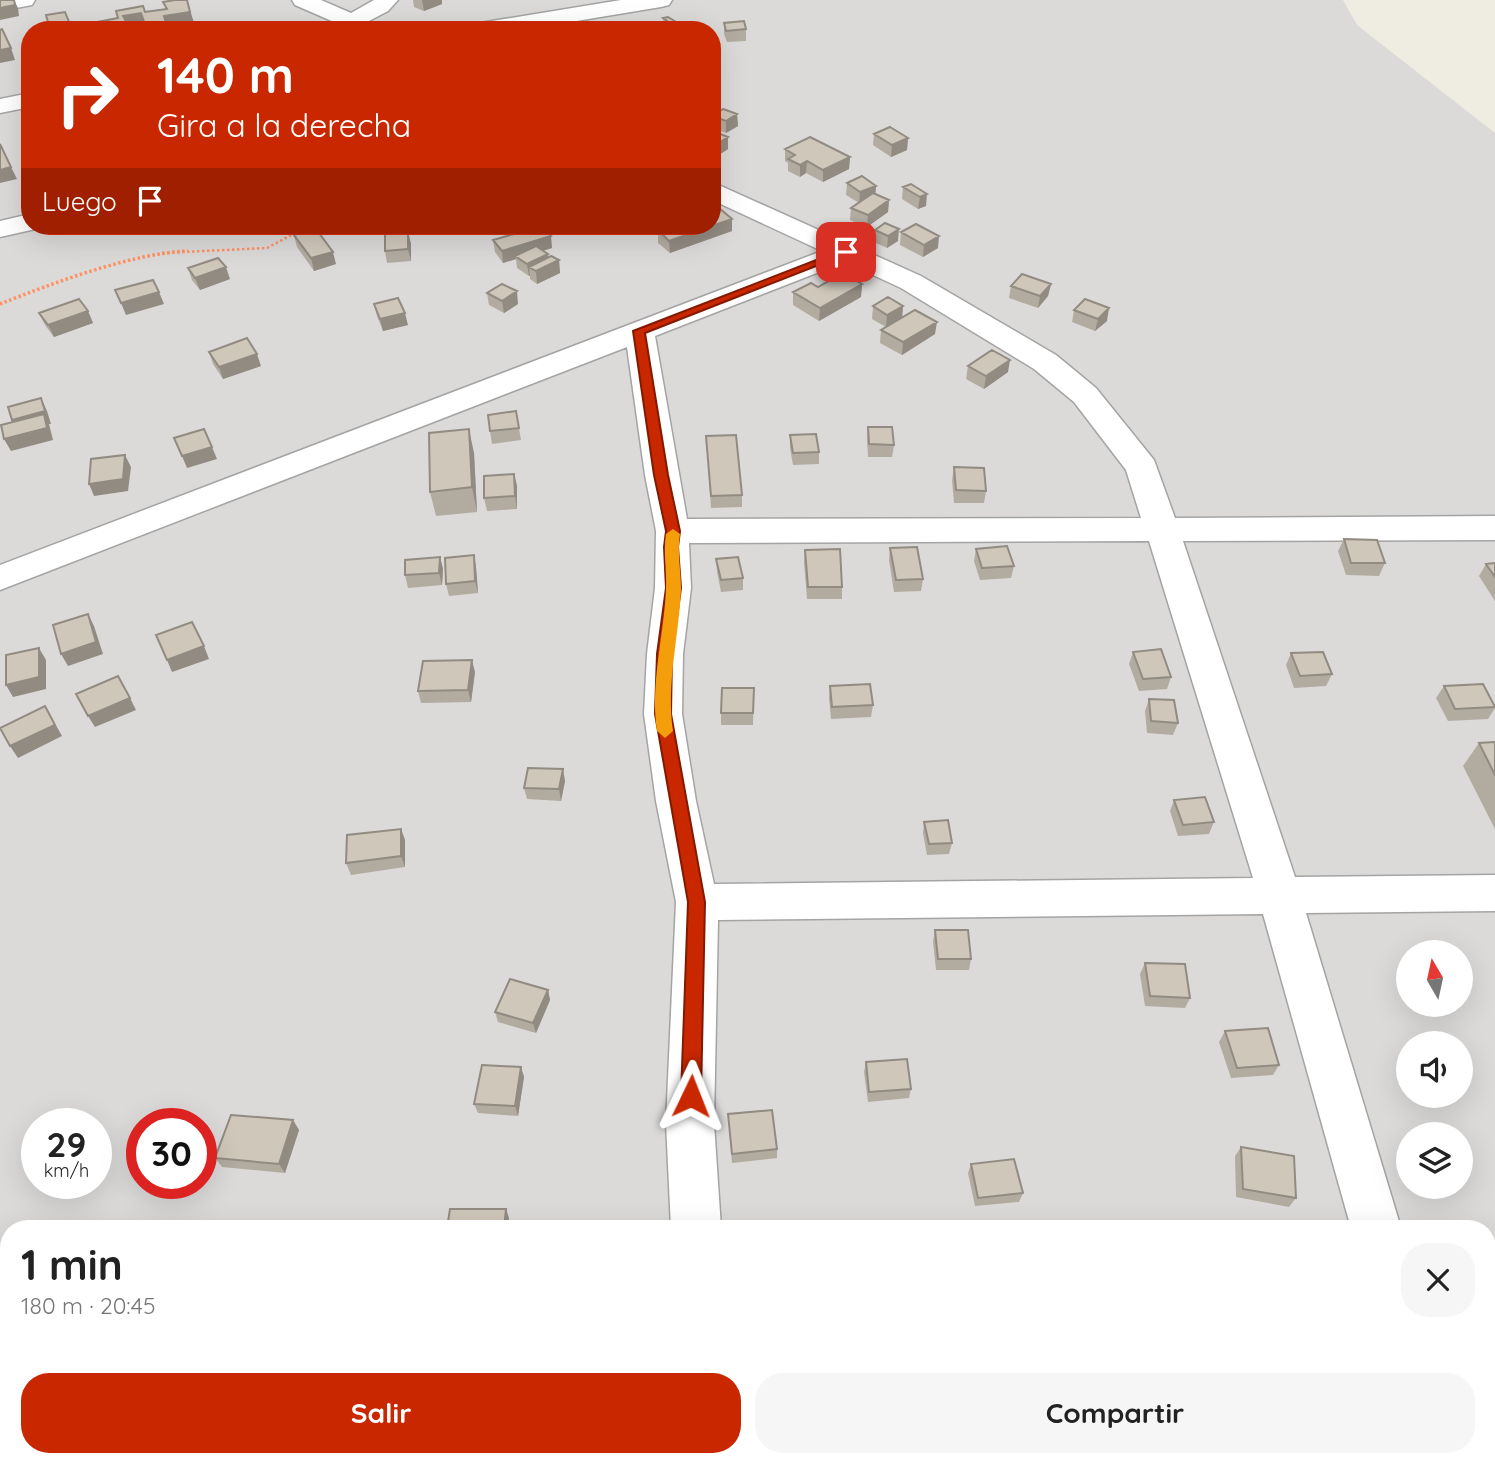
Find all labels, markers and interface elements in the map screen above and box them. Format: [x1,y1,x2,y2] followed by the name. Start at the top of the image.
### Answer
[157,44,294,105] text: 140 m
[42,49,133,140] icon: right
[157,105,411,145] text: Gira a la derecha
[131,182,169,220] icon: arrive
[42,185,117,218] text: Luego
[816,222,876,282] pin
[827,233,865,271] icon: arrive
[1396,940,1474,1017] north arrow
[1396,940,1473,1199] map controls
[1396,1031,1473,1108] button: sound
[654,1059,728,1133] position arrow
[126,1108,217,1199] speed limit sign: 30
[47,1122,86,1166] text: 29
[1396,1122,1473,1199] button: layers
[44,1159,89,1182] text: km/h
[21,1238,123,1291] text: 1 min
[1401,1243,1475,1317] button: close
[21,1291,155,1320] text: 180 m · 20:45
[21,1373,741,1453] button: Salir
[755,1373,1475,1453] button: Compartir

